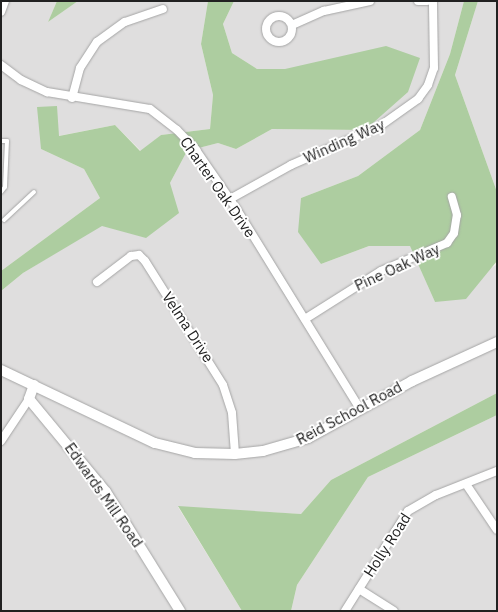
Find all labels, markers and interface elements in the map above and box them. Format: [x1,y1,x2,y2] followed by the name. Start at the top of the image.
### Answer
[301,115,387,167] street label: Winding Way
[177,133,259,241] street label: Charter Oak Drive
[352,239,442,295] street label: Pine Oak Way
[159,288,217,366] street label: Velma Drive
[293,378,405,448] street label: Reid School Road
[61,439,147,551] street label: Edwards Mill Road
[360,510,414,580] street label: Holly Road

